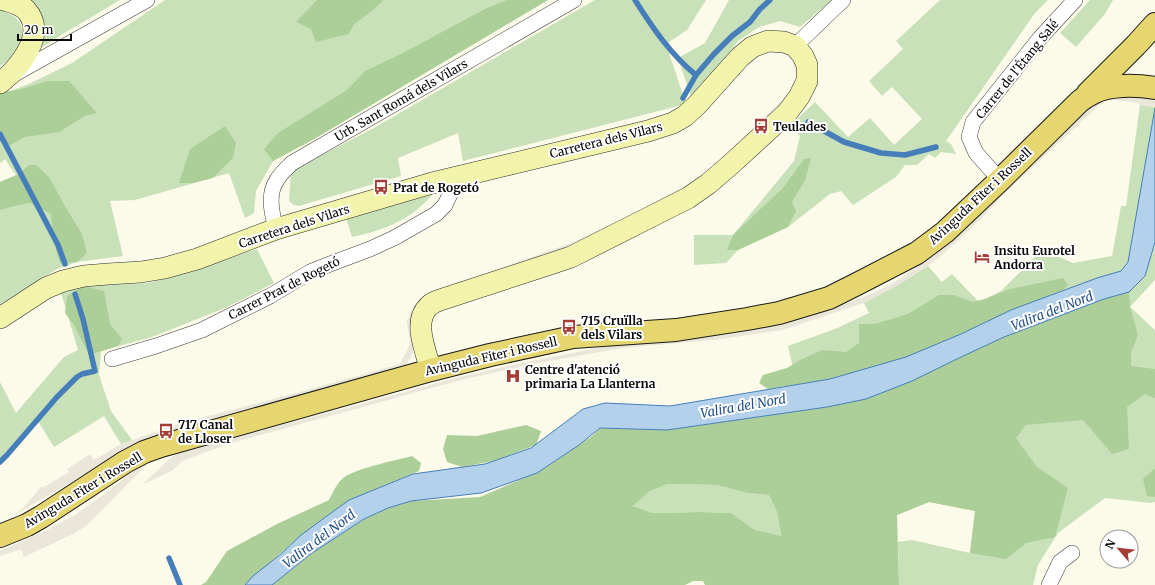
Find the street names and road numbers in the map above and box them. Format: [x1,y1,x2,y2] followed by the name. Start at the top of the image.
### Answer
[972,16,1062,122] street label: Carrer de l'Étang Salé
[332,56,470,144] street label: Urb. Sant Romá dels Vilars
[548,119,664,161] street label: Carretera dels Vilars
[925,144,1035,248] street label: Avinguda Fiter i Rossell
[237,201,351,251] street label: Carretera dels Vilars
[226,253,342,323] street label: Carrer Prat de Rogetó
[423,333,559,379] street label: Avinguda Fiter i Rossell
[20,449,145,532] street label: Avinguda Fiter i Rossell

